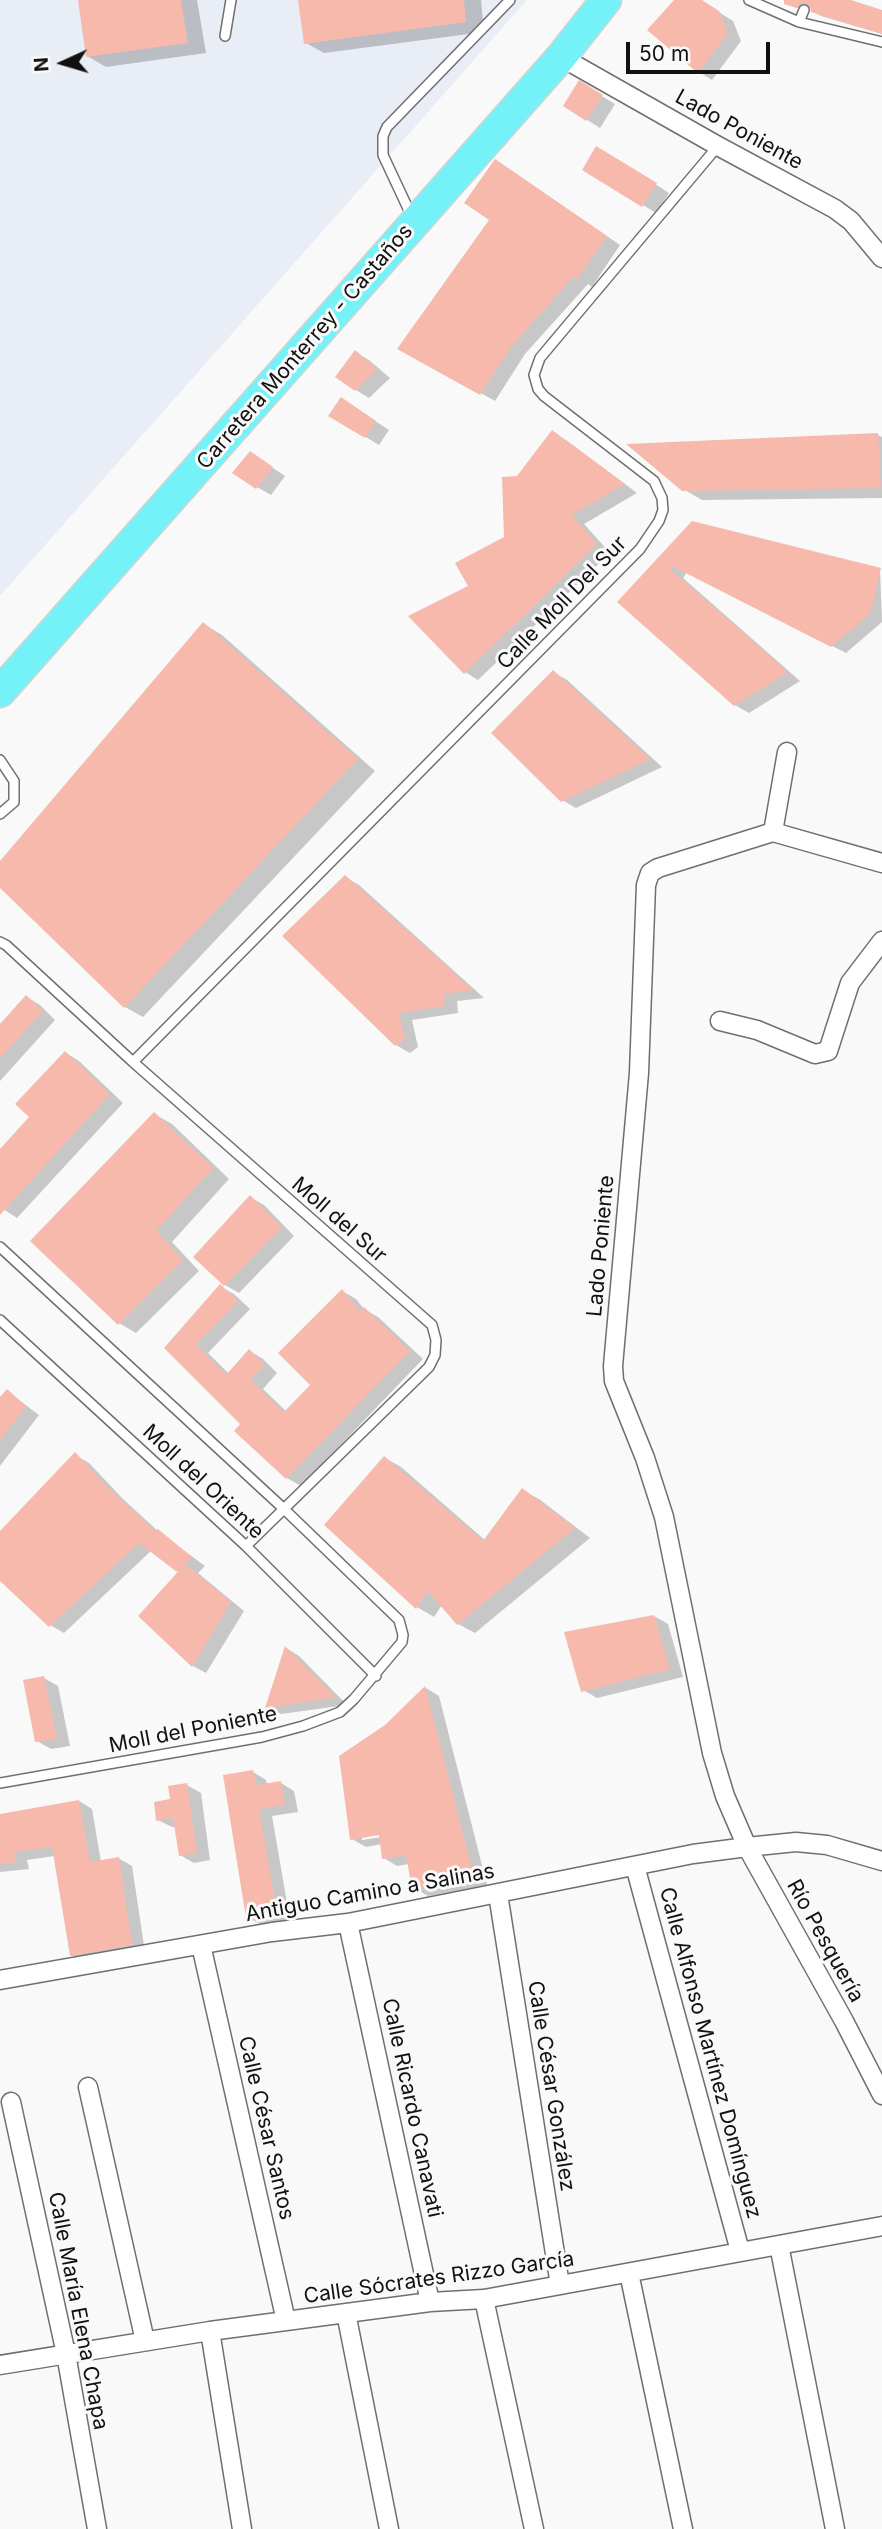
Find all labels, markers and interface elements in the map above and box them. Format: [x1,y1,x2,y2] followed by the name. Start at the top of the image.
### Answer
[28,28,98,98] north arrow
[630,28,774,72] scale bar
[639,41,689,66] text: 50 m
[30,56,54,73] text: N
[671,85,807,175] street label: Lado Poniente
[192,219,418,475] street label: Carretera Monterrey - Castaños
[492,531,632,675] street label: Calle Moll Del Sur
[286,1172,392,1268] street label: Moll del Sur
[582,1174,620,1318] street label: Lado Poniente
[137,1419,269,1545] street label: Moll del Oriente
[107,1701,279,1759] street label: Moll del Poniente
[243,1859,497,1927] street label: Antiguo Camino a Salinas
[781,1875,869,2007] street label: Río Pesquería
[654,1885,766,2221] street label: Calle Alfonso Martínez Domínguez
[522,1979,580,2193] street label: Calle César González
[376,1996,448,2220] street label: Calle Ricardo Canavati
[233,2034,299,2222] street label: Calle César Santos
[43,2190,113,2432] street label: Calle María Elena Chapa
[302,2247,576,2309] street label: Calle Sócrates Rizzo García

